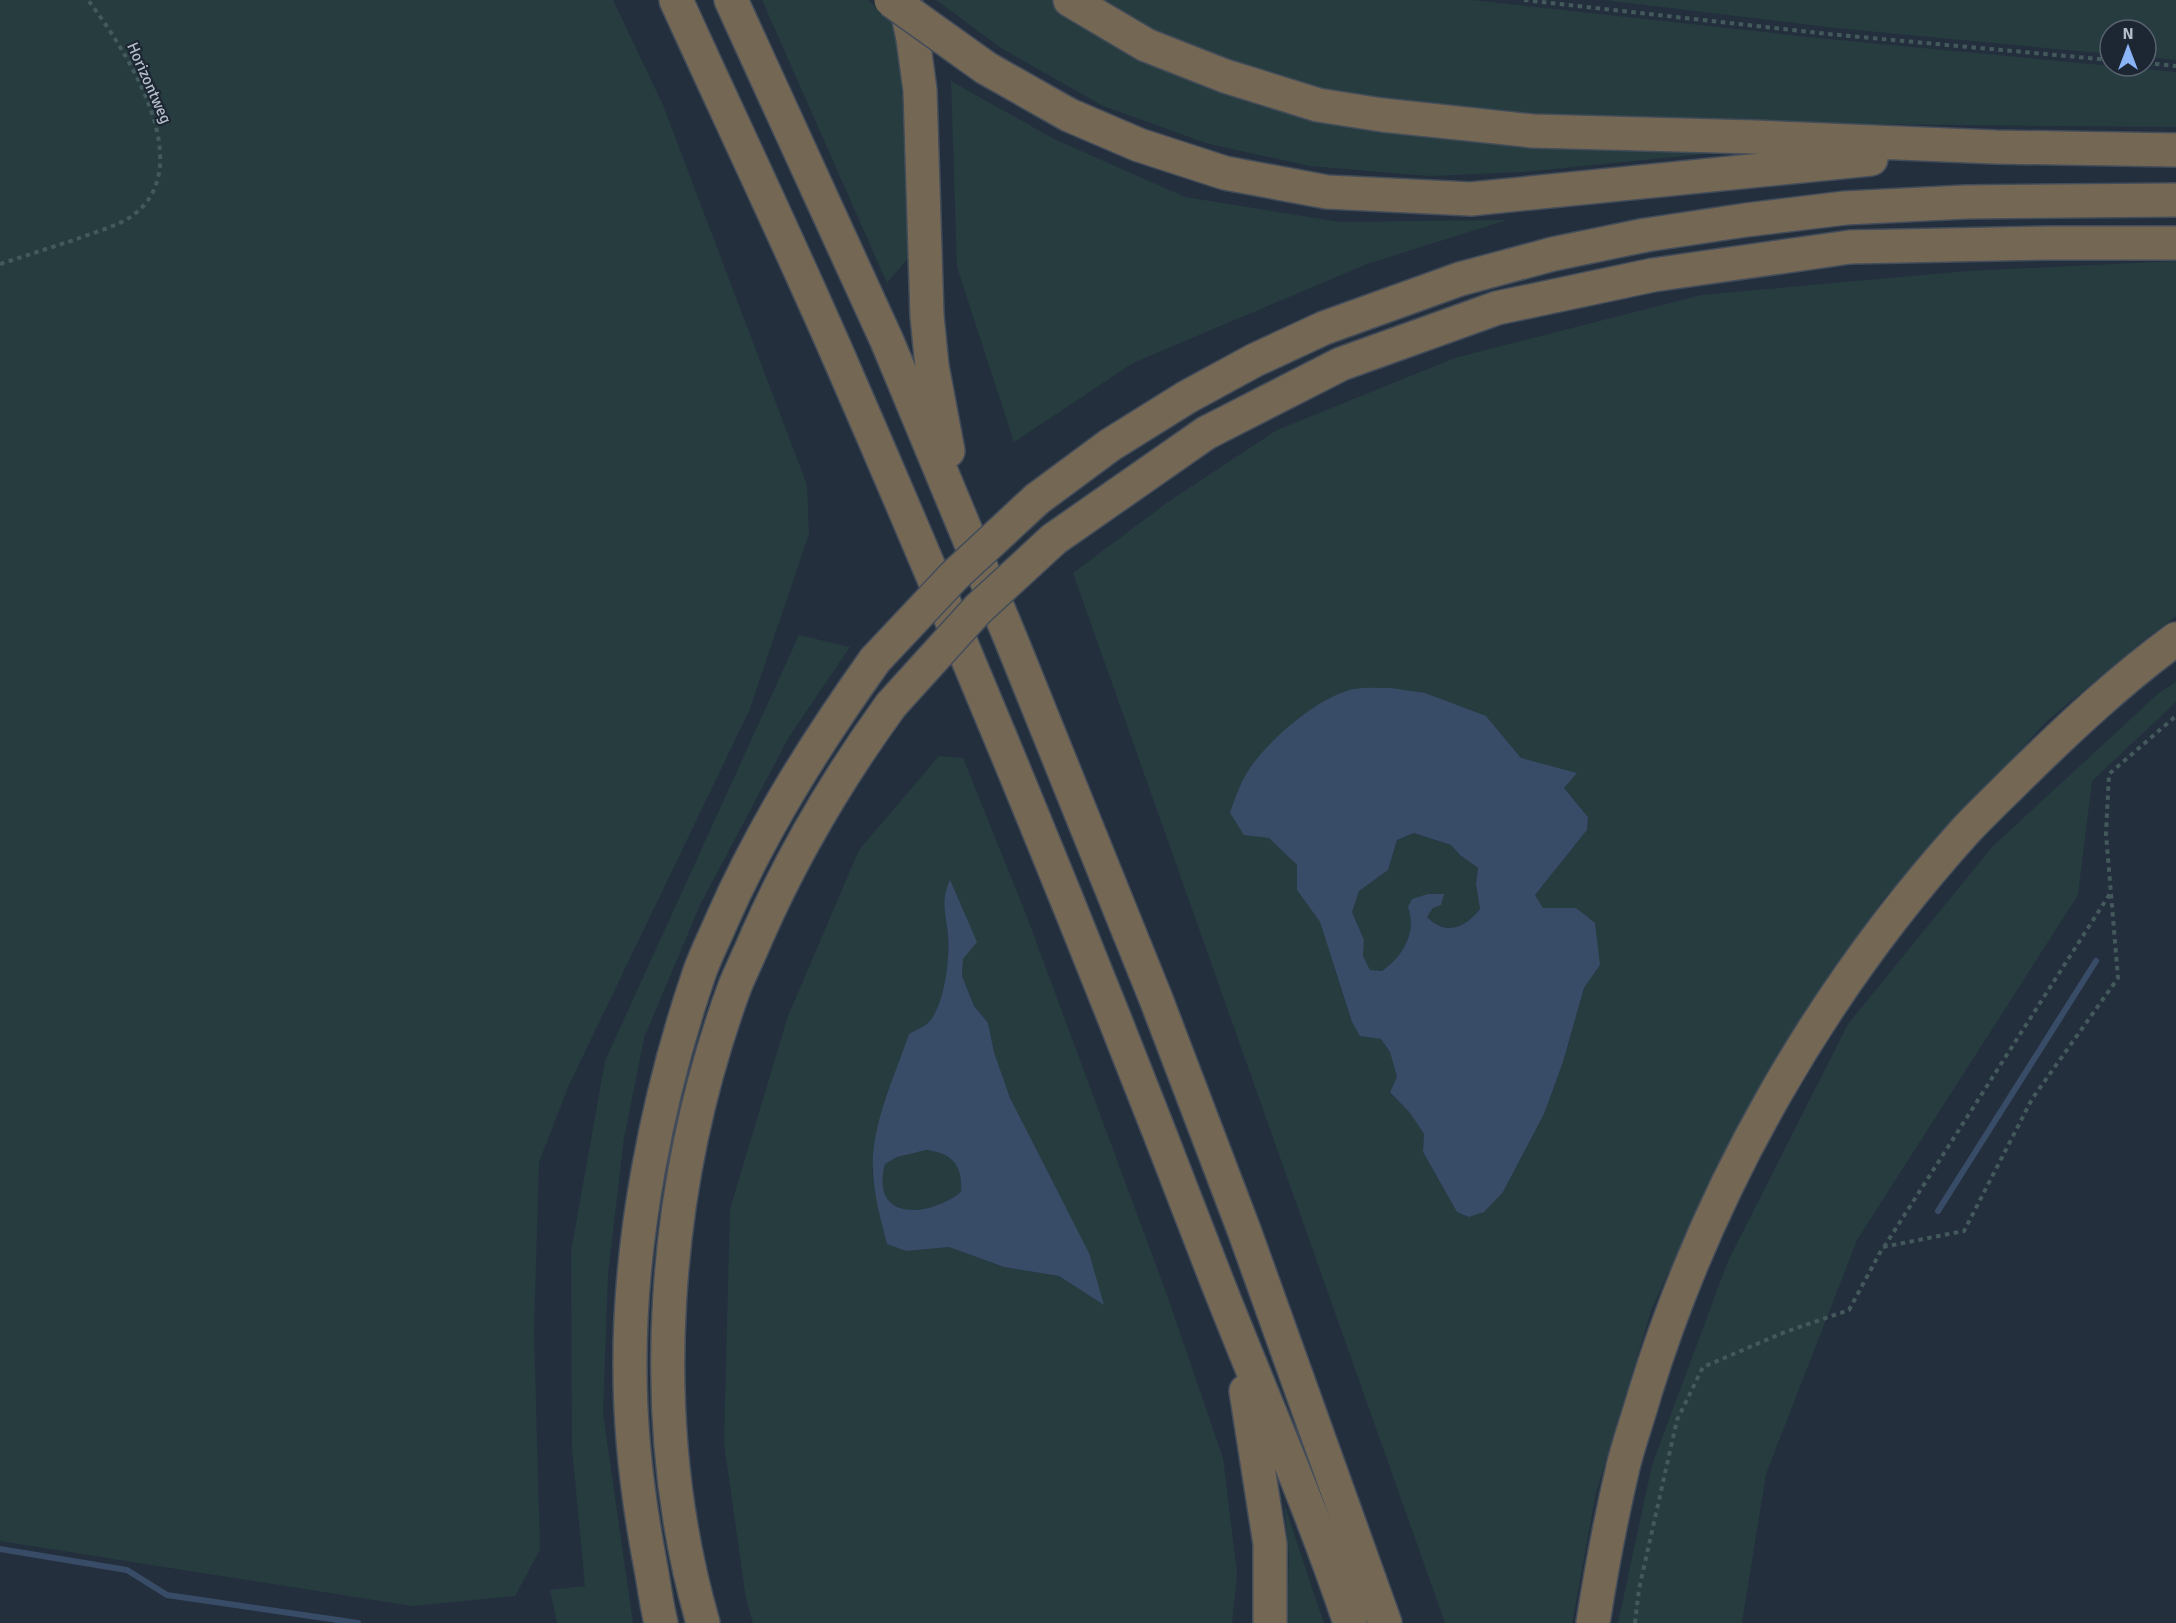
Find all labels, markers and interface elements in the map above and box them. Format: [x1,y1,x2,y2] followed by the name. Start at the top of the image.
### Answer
[2098,18,2158,78] north arrow
[2122,24,2134,44] text: N
[122,39,176,127] street label: Horizontweg

